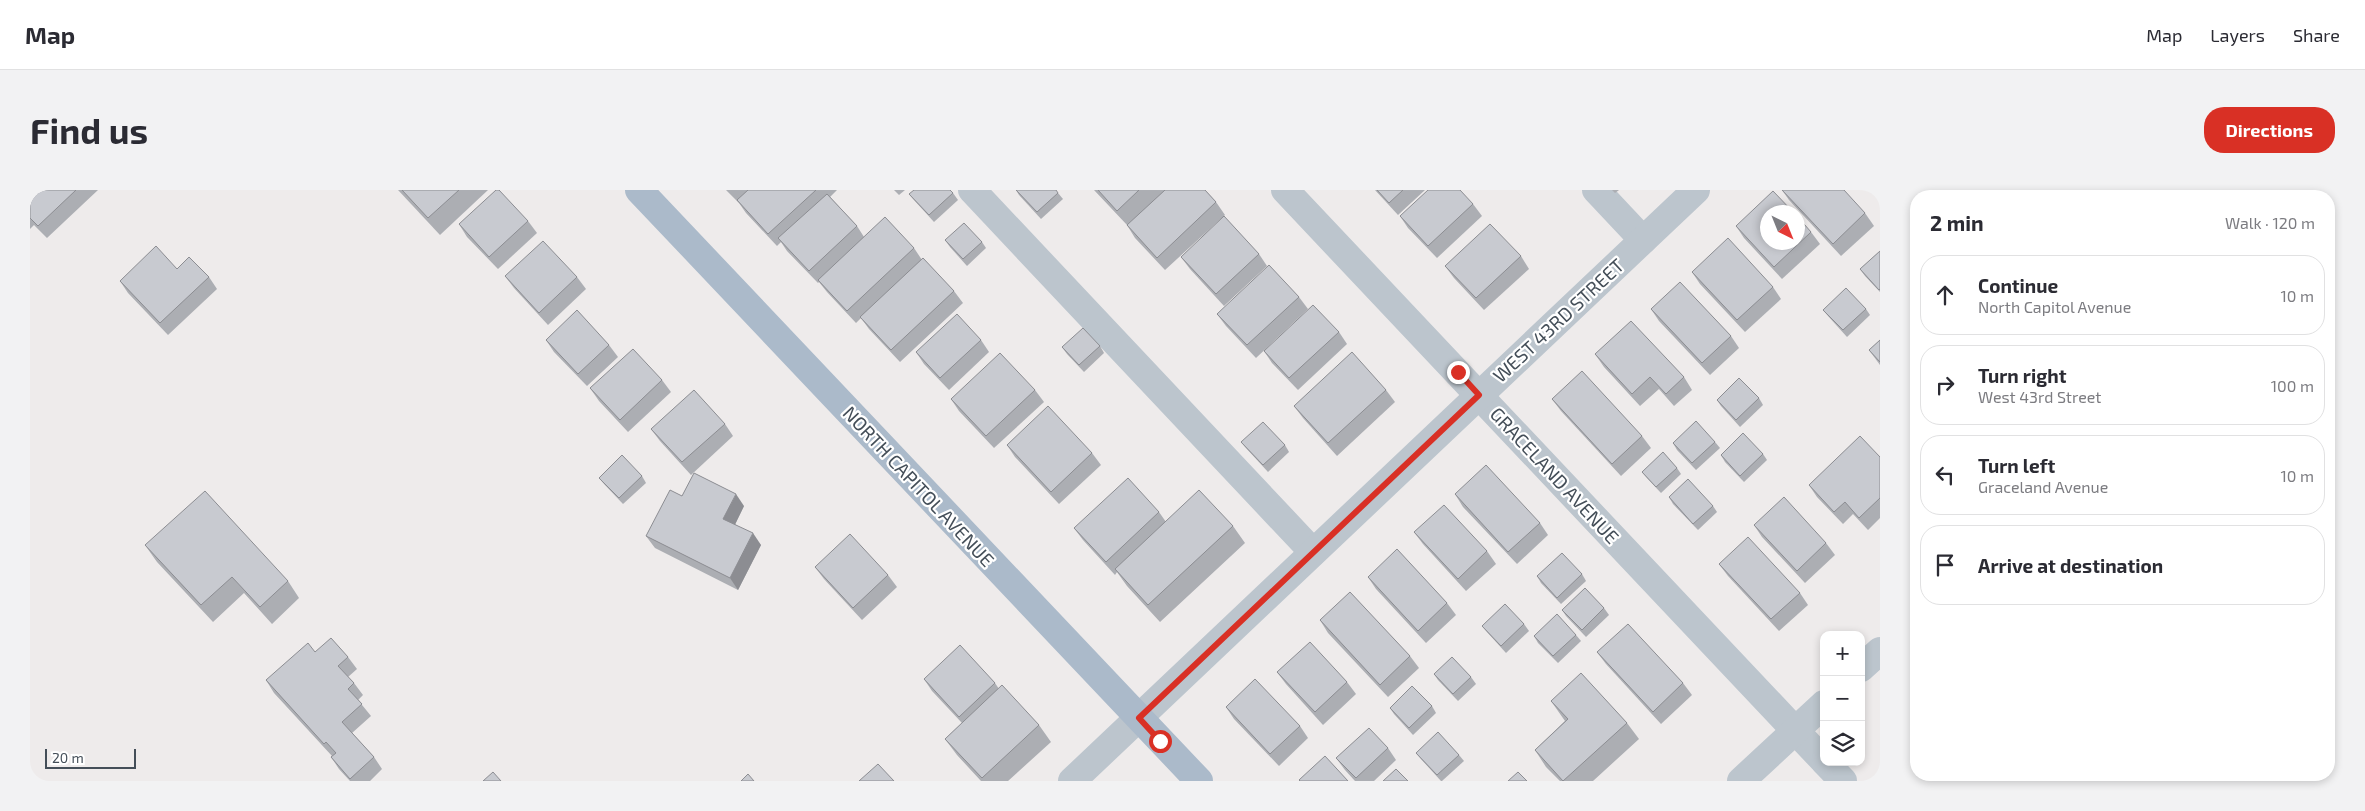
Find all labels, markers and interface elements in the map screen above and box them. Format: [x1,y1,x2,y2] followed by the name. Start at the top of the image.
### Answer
[25,20,75,49] text: Map
[2146,24,2182,46] text: Map
[2210,24,2265,46] text: Layers
[2293,24,2340,46] text: Share
[2204,107,2335,153] button: Directions
[30,109,148,151] text: Find us
[1760,205,1805,250] north arrow
[1930,210,1984,235] text: 2 min
[2225,213,2315,232] text: Walk · 120 m
[1488,253,1628,387] street label: WEST 43RD STREET
[1978,274,2058,297] text: Continue
[1931,281,1959,309] icon: ahead
[2280,286,2314,305] text: 10 m
[1978,297,2131,316] text: North Capitol Avenue
[1447,361,1470,384] route end
[1978,364,2066,387] text: Turn right
[1931,371,1959,399] icon: right
[2271,376,2314,395] text: 100 m
[1978,387,2101,406] text: West 43rd Street
[839,401,999,571] street label: NORTH CAPITOL AVENUE
[1486,402,1624,548] street label: GRACELAND AVENUE
[1978,454,2055,477] text: Turn left
[1931,461,1959,489] icon: left
[2280,466,2314,485] text: 10 m
[1978,477,2108,496] text: Graceland Avenue
[1931,551,1959,579] icon: arrive
[1978,554,2163,577] text: Arrive at destination
[1820,631,1865,766] map controls
[1820,631,1865,676] button: +
[1820,676,1865,721] button: −
[1820,721,1865,766] button: layers
[1149,730,1172,753] route start
[45,746,136,769] scale bar
[52,749,84,766] text: 20 m

